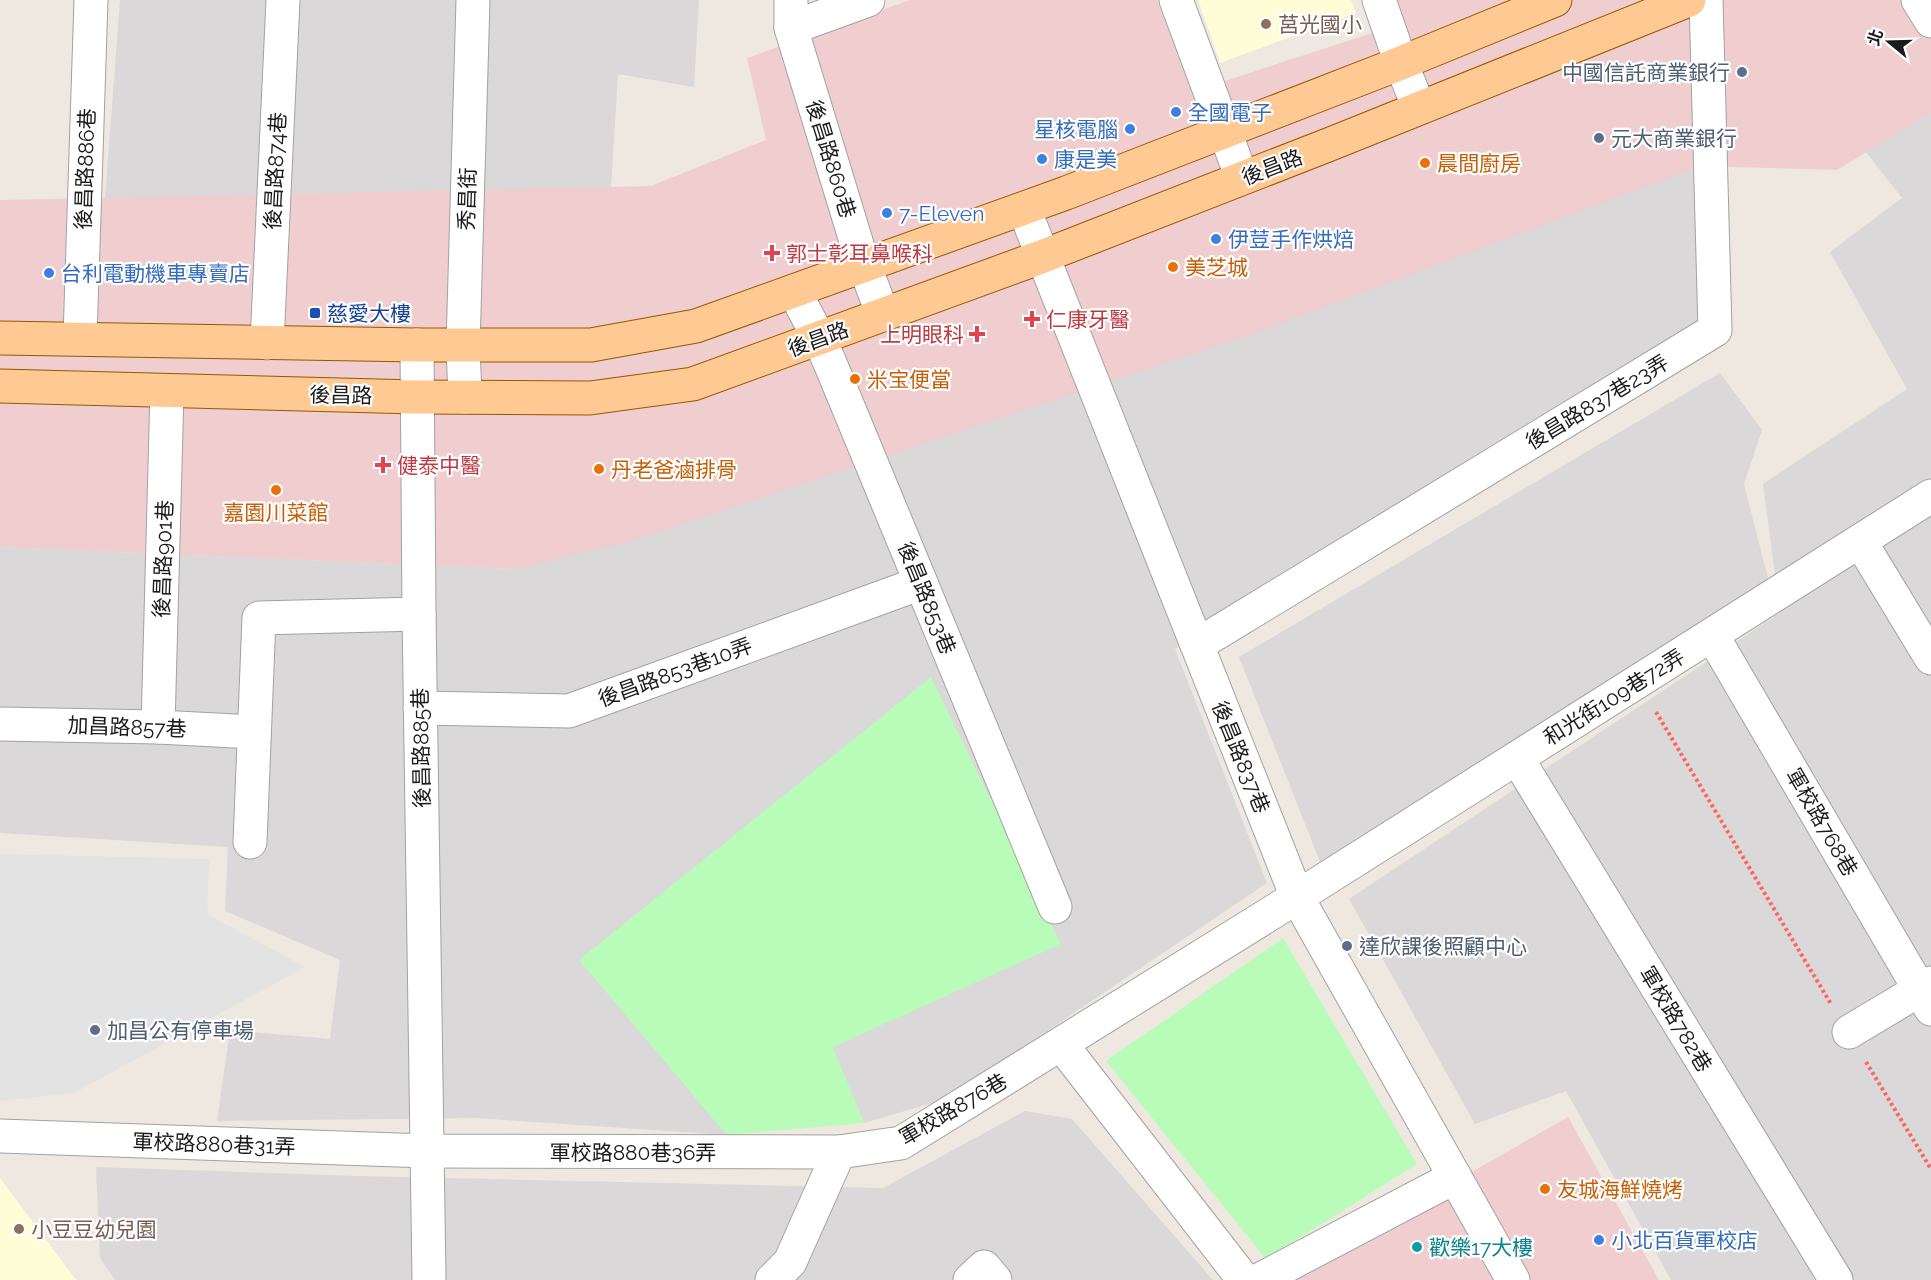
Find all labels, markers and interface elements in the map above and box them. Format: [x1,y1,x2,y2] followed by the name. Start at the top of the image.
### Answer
[1278,12,1362,37] place label: 莒光國小
[1859,12,1919,72] north arrow
[1259,17,1273,31] marker: 莒光國小
[1864,27,1887,48] text: 北
[1562,60,1730,85] place label: 中國信託商業銀行
[1735,65,1749,79] marker: 中國信託商業銀行
[801,97,861,221] street label: 後昌路860巷
[1188,100,1272,125] place label: 全國電子
[1169,105,1183,119] marker: 全國電子
[70,108,100,230] street label: 後昌路886巷
[259,111,291,231] street label: 後昌路874巷
[1034,117,1118,142] place label: 星核電腦
[1123,122,1137,136] marker: 星核電腦
[1611,126,1737,151] place label: 元大商業銀行
[1592,131,1606,145] marker: 元大商業銀行
[1238,144,1306,190] street label: 後昌路
[1054,147,1117,172] place label: 康是美
[1437,151,1521,176] place label: 晨間廚房
[1035,152,1049,166] marker: 康是美
[1418,156,1432,170] marker: 晨間廚房
[453,167,481,231] street label: 秀昌街
[899,201,984,226] place label: 7-Eleven
[880,206,894,220] marker: 7-Eleven
[1228,227,1354,252] place label: 伊荳手作烘焙
[1209,232,1223,246] marker: 伊荳手作烘焙
[786,241,933,266] place label: 郭士彰耳鼻喉科
[763,244,781,262] marker: 郭士彰耳鼻喉科
[1185,255,1248,280] place label: 美芝城
[1166,260,1180,274] marker: 美芝城
[61,261,250,286] place label: 台利電動機車專賣店
[42,266,56,280] marker: 台利電動機車專賣店
[327,301,411,326] place label: 慈愛大樓
[308,306,322,320] marker: 慈愛大樓
[1046,307,1130,332] place label: 仁康牙醫
[1023,310,1041,328] marker: 仁康牙醫
[784,316,852,362] street label: 後昌路
[880,322,964,347] place label: 上明眼科
[968,325,986,343] marker: 上明眼科
[1521,350,1673,454] street label: 後昌路837巷23弄
[867,367,951,392] place label: 米宝便當
[848,372,862,386] marker: 米宝便當
[309,382,373,408] street label: 後昌路
[397,453,481,478] place label: 健泰中醫
[374,456,392,474] marker: 健泰中醫
[611,457,737,482] place label: 丹老爸滷排骨
[592,462,606,476] marker: 丹老爸滷排骨
[269,483,283,497] marker: 嘉園川菜館
[148,500,178,618] street label: 後昌路901巷
[224,500,329,525] place label: 嘉園川菜館
[893,538,961,658] street label: 後昌路853巷
[595,633,755,711] street label: 後昌路853巷10弄
[1539,644,1689,750] street label: 和光街109巷72弄
[407,688,435,808] street label: 後昌路885巷
[1207,697,1275,817] street label: 後昌路837巷
[67,712,187,742] street label: 加昌路857巷
[1781,764,1863,880] street label: 軍校路768巷
[1359,934,1527,959] place label: 達欣課後照顧中心
[1340,939,1354,953] marker: 達欣課後照顧中心
[1635,962,1717,1076] street label: 軍校路782巷
[107,1018,254,1043] place label: 加昌公有停車場
[88,1023,102,1037] marker: 加昌公有停車場
[895,1068,1011,1150] street label: 軍校路876巷
[132,1129,296,1159] street label: 軍校路880巷31弄
[550,1140,716,1165] street label: 軍校路880巷36弄
[1557,1177,1683,1202] place label: 友城海鮮燒烤
[1538,1182,1552,1196] marker: 友城海鮮燒烤
[31,1217,157,1242] place label: 小豆豆幼兒園
[12,1222,26,1236] marker: 小豆豆幼兒園
[1611,1228,1758,1253] place label: 小北百貨軍校店
[1592,1233,1606,1247] marker: 小北百貨軍校店
[1429,1235,1533,1260] place label: 歡樂17大樓
[1410,1240,1424,1254] marker: 歡樂17大樓

